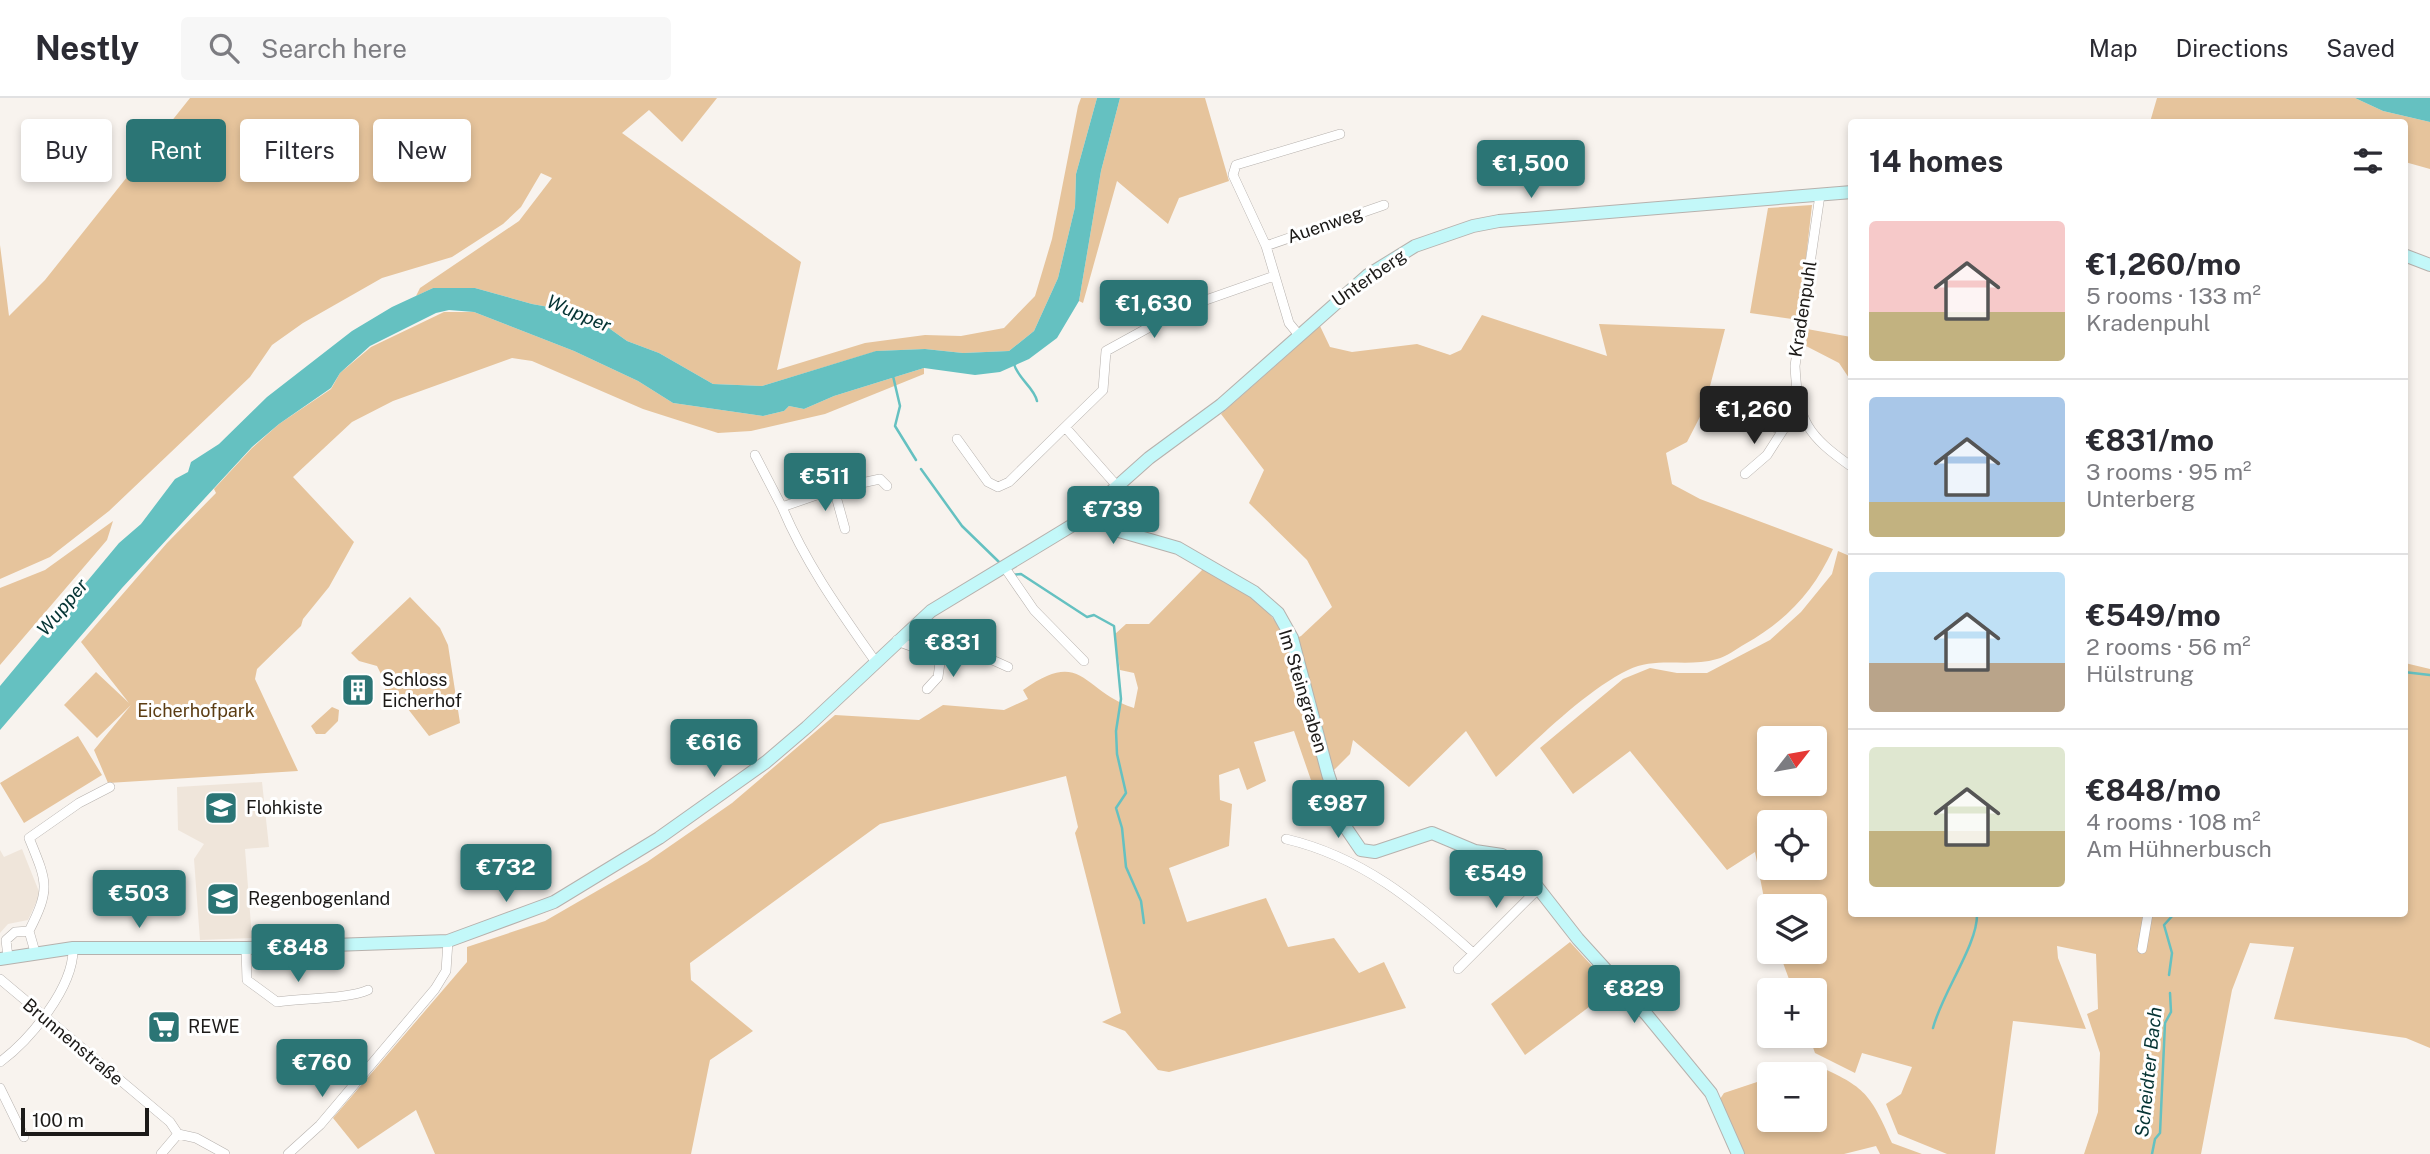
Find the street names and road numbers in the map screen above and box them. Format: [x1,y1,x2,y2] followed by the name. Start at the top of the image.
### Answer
[1284,202,1365,247] street label: Auenweg
[1328,244,1410,311] street label: Unterberg
[1785,259,1820,359] street label: Kradenpuhl
[1275,627,1332,755] street label: Im Steingraben
[19,994,128,1090] street label: Brunnenstraße

